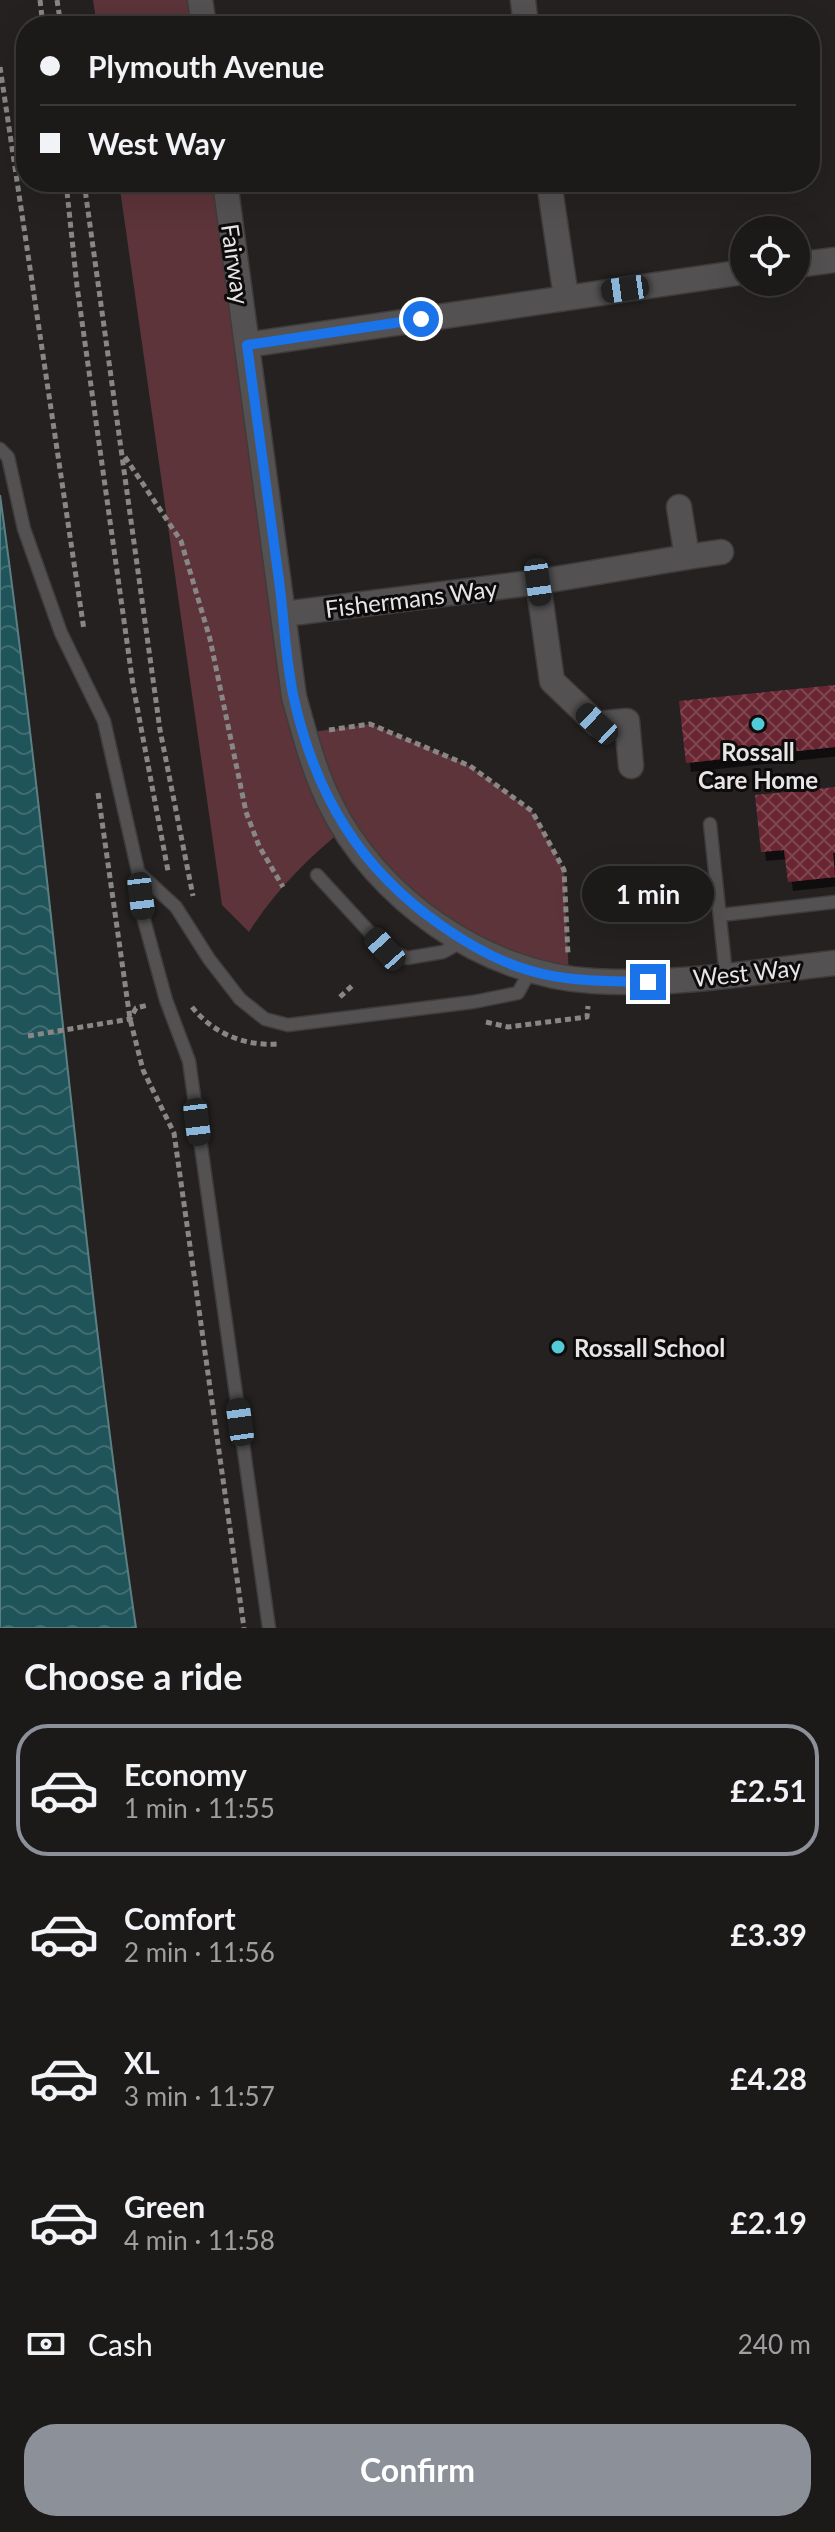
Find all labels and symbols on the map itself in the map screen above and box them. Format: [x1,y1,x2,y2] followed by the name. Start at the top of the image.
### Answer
[216,222,256,307] street label: Fairway
[600,274,650,304] car
[403,301,439,337] route start
[523,557,553,607] car
[323,573,499,623] street label: Fishermans Way
[571,699,623,749] car
[749,715,767,733] marker: Rossall Care Home
[698,737,818,794] place label: Rossall Care Home
[582,866,714,922] callout: 1 min
[126,871,156,921] car
[360,923,410,975] car
[692,952,803,992] street label: West Way
[630,964,666,1000] route end
[182,1097,212,1147] car
[574,1333,725,1362] place label: Rossall School
[549,1338,567,1356] marker: Rossall School
[225,1397,255,1447] car

